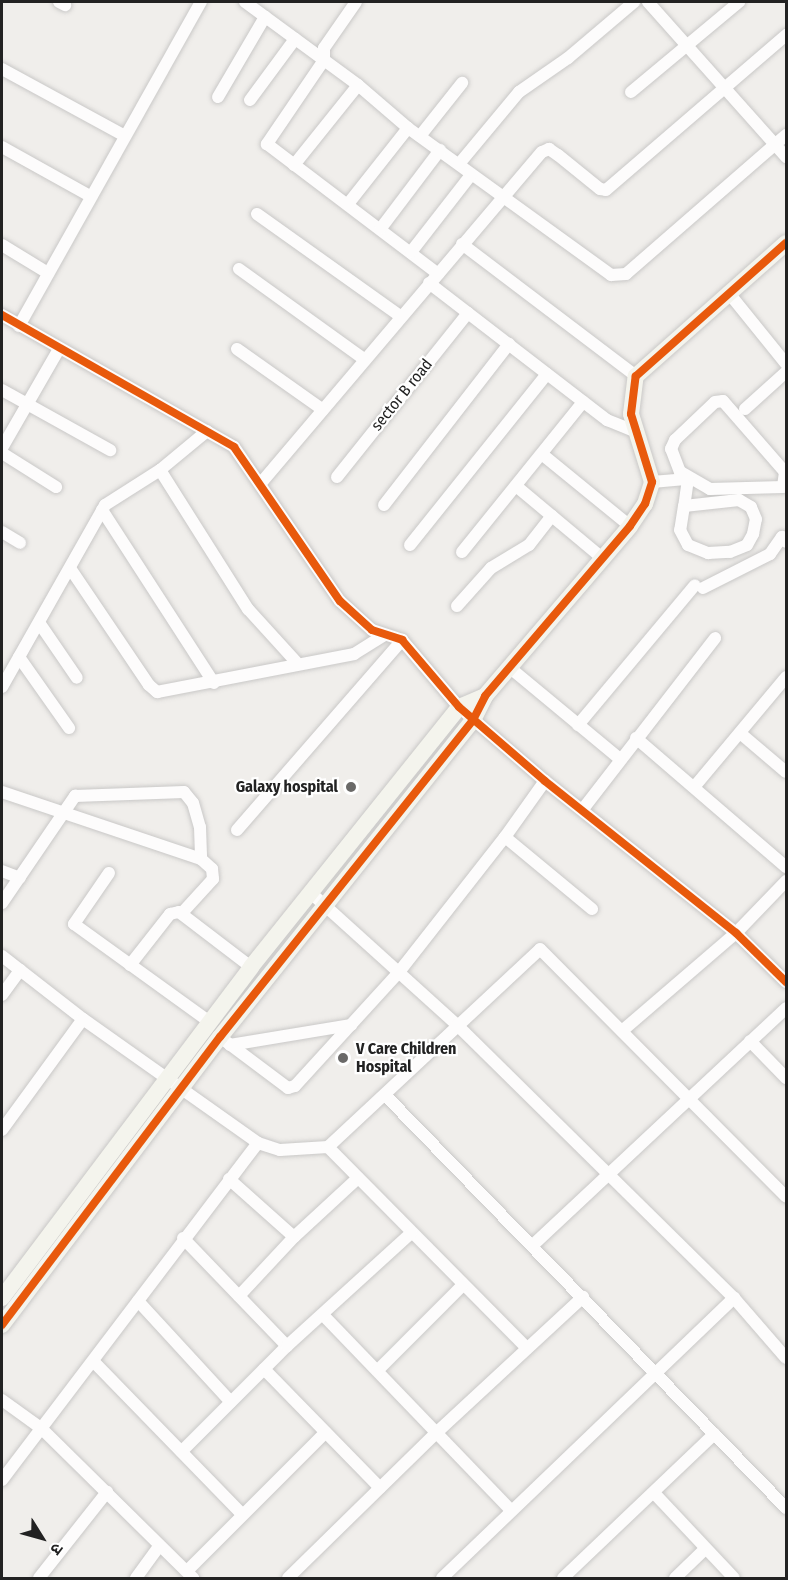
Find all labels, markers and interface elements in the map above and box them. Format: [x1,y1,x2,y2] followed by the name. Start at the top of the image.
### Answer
[367,355,437,435] street label: sector B road
[236,777,338,797] place label: Galaxy hospital
[342,778,360,796] marker: Galaxy hospital
[356,1039,456,1077] place label: V Care Children Hospital
[334,1049,352,1067] marker: V Care Children Hospital
[12,1508,72,1568] north arrow
[46,1540,67,1559] text: उ

